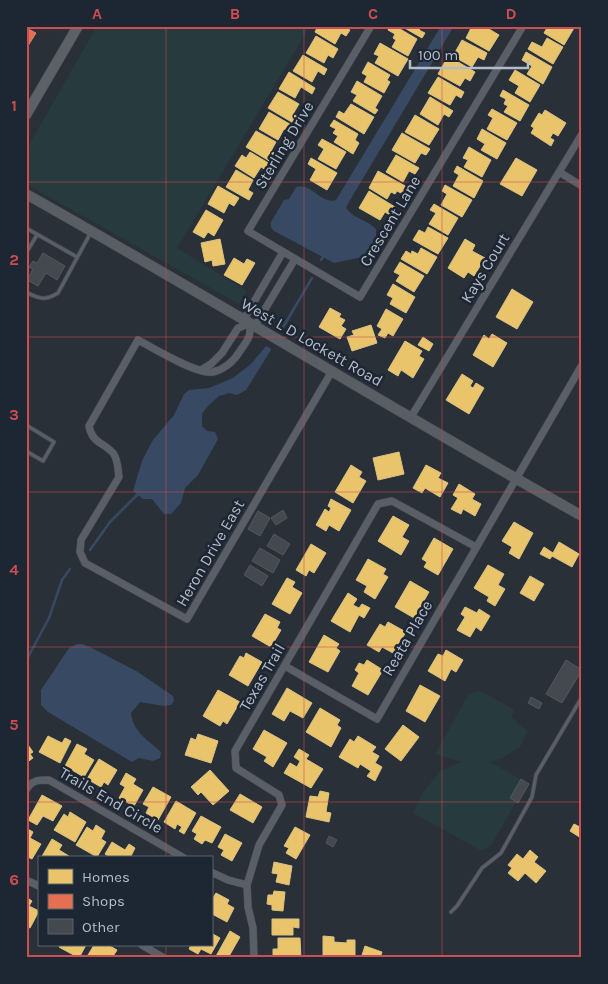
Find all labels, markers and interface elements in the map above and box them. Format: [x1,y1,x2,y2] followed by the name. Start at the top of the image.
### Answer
[92,4,102,23] text: A
[230,4,240,23] text: B
[368,4,378,23] text: C
[506,4,517,23] text: D
[410,38,528,70] scale bar
[418,46,458,64] text: 100 m
[11,96,17,115] text: 1
[250,98,318,192] street label: Sterling Drive
[356,172,424,270] street label: Crescent Lane
[457,230,513,306] street label: Kays Court
[9,250,19,269] text: 2
[238,294,386,390] street label: West L D Lockett Road
[9,405,19,424] text: 3
[172,496,248,610] street label: Heron Drive East
[9,560,19,579] text: 4
[378,597,436,679] street label: Reata Place
[235,640,289,714] street label: Texas Trail
[9,715,19,734] text: 5
[56,763,166,837] street label: Trails End Circle
[38,856,212,946] legend
[82,868,130,886] text: Homes
[9,870,19,889] text: 6
[82,892,125,910] text: Shops
[82,918,120,936] text: Other

